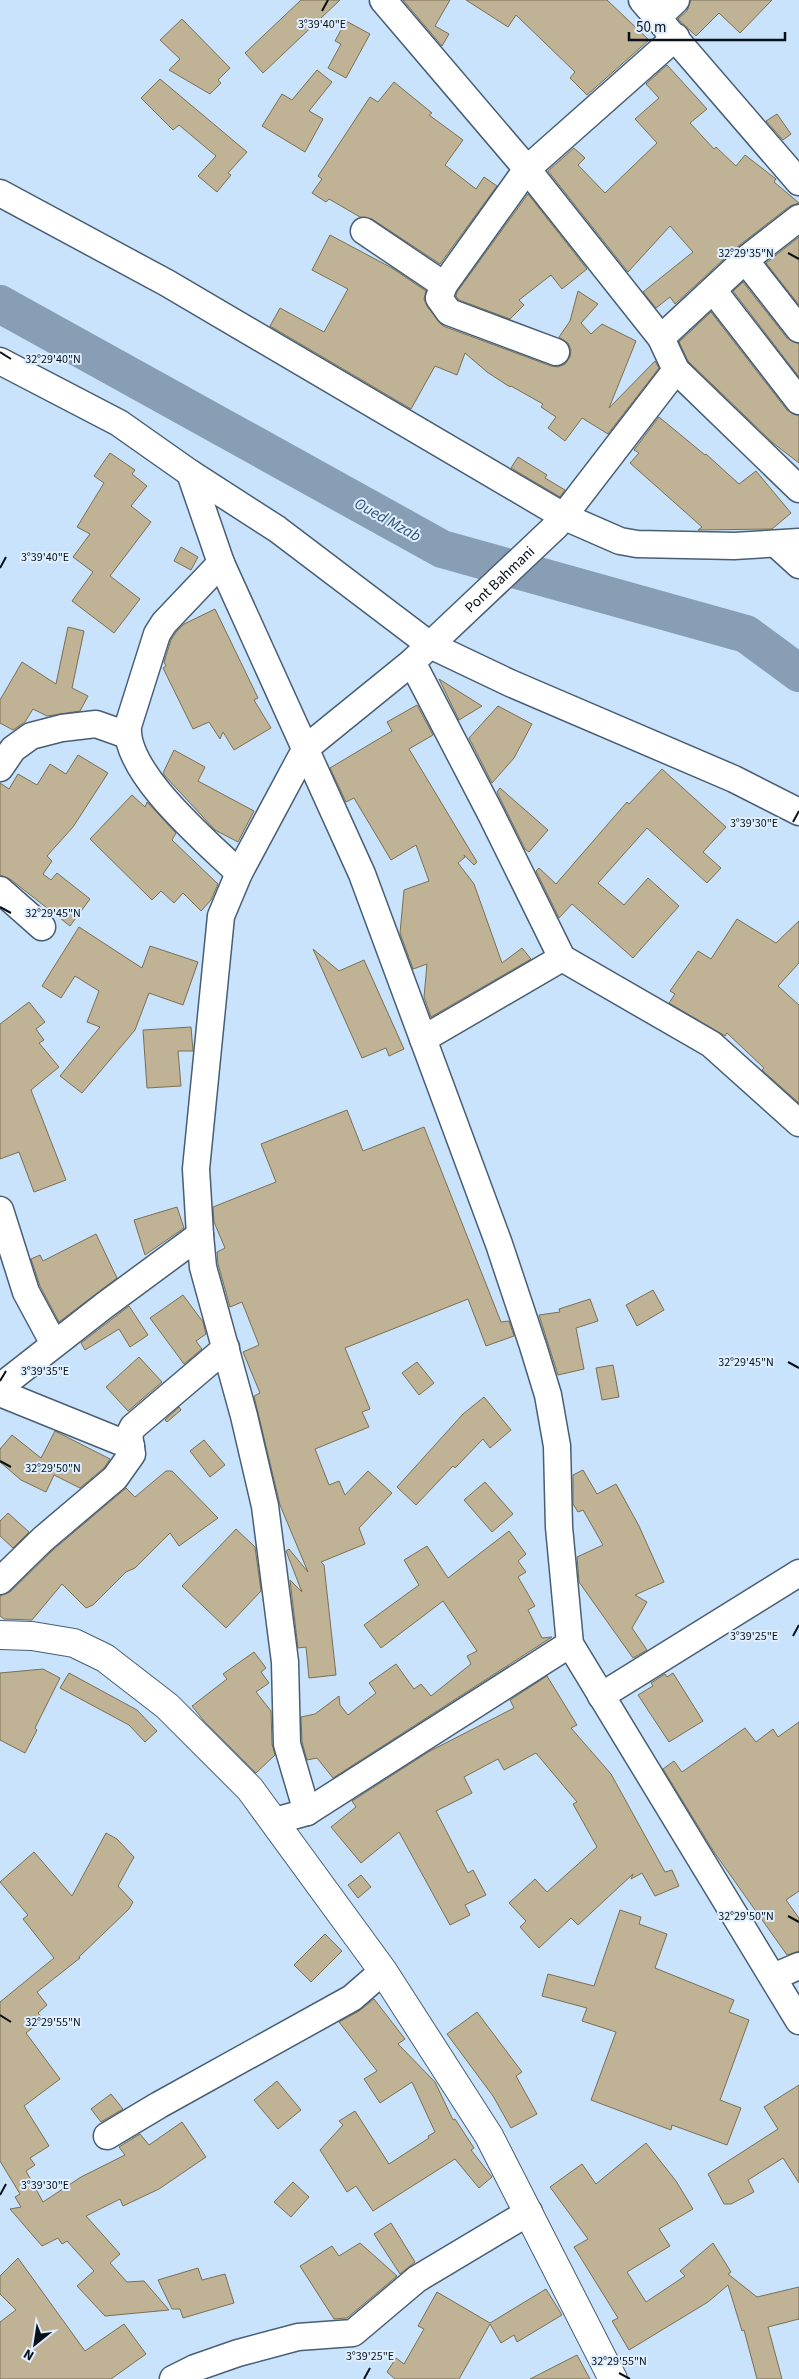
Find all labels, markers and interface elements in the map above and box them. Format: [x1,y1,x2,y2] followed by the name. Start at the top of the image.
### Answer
[629,10,785,42] scale bar
[298,16,346,33] text: 3°39'40"E
[636,17,666,38] text: 50 m
[718,245,774,262] text: 32°29'35"N
[25,351,81,368] text: 32°29'40"N
[350,493,425,547] water label: Oued Mzab
[460,541,539,618] street label: Pont Bahmani
[21,549,69,566] text: 3°39'40"E
[730,815,778,832] text: 3°39'30"E
[25,905,81,922] text: 32°29'45"N
[718,1354,774,1371] text: 32°29'45"N
[21,1363,69,1380] text: 3°39'35"E
[25,1460,81,1477] text: 32°29'50"N
[730,1628,778,1645] text: 3°39'25"E
[718,1908,774,1925] text: 32°29'50"N
[25,2014,81,2031] text: 32°29'55"N
[21,2177,69,2194] text: 3°39'30"E
[10,2319,60,2369] north arrow
[20,2343,38,2365] text: N
[346,2348,394,2365] text: 3°39'25"E
[591,2353,647,2370] text: 32°29'55"N

